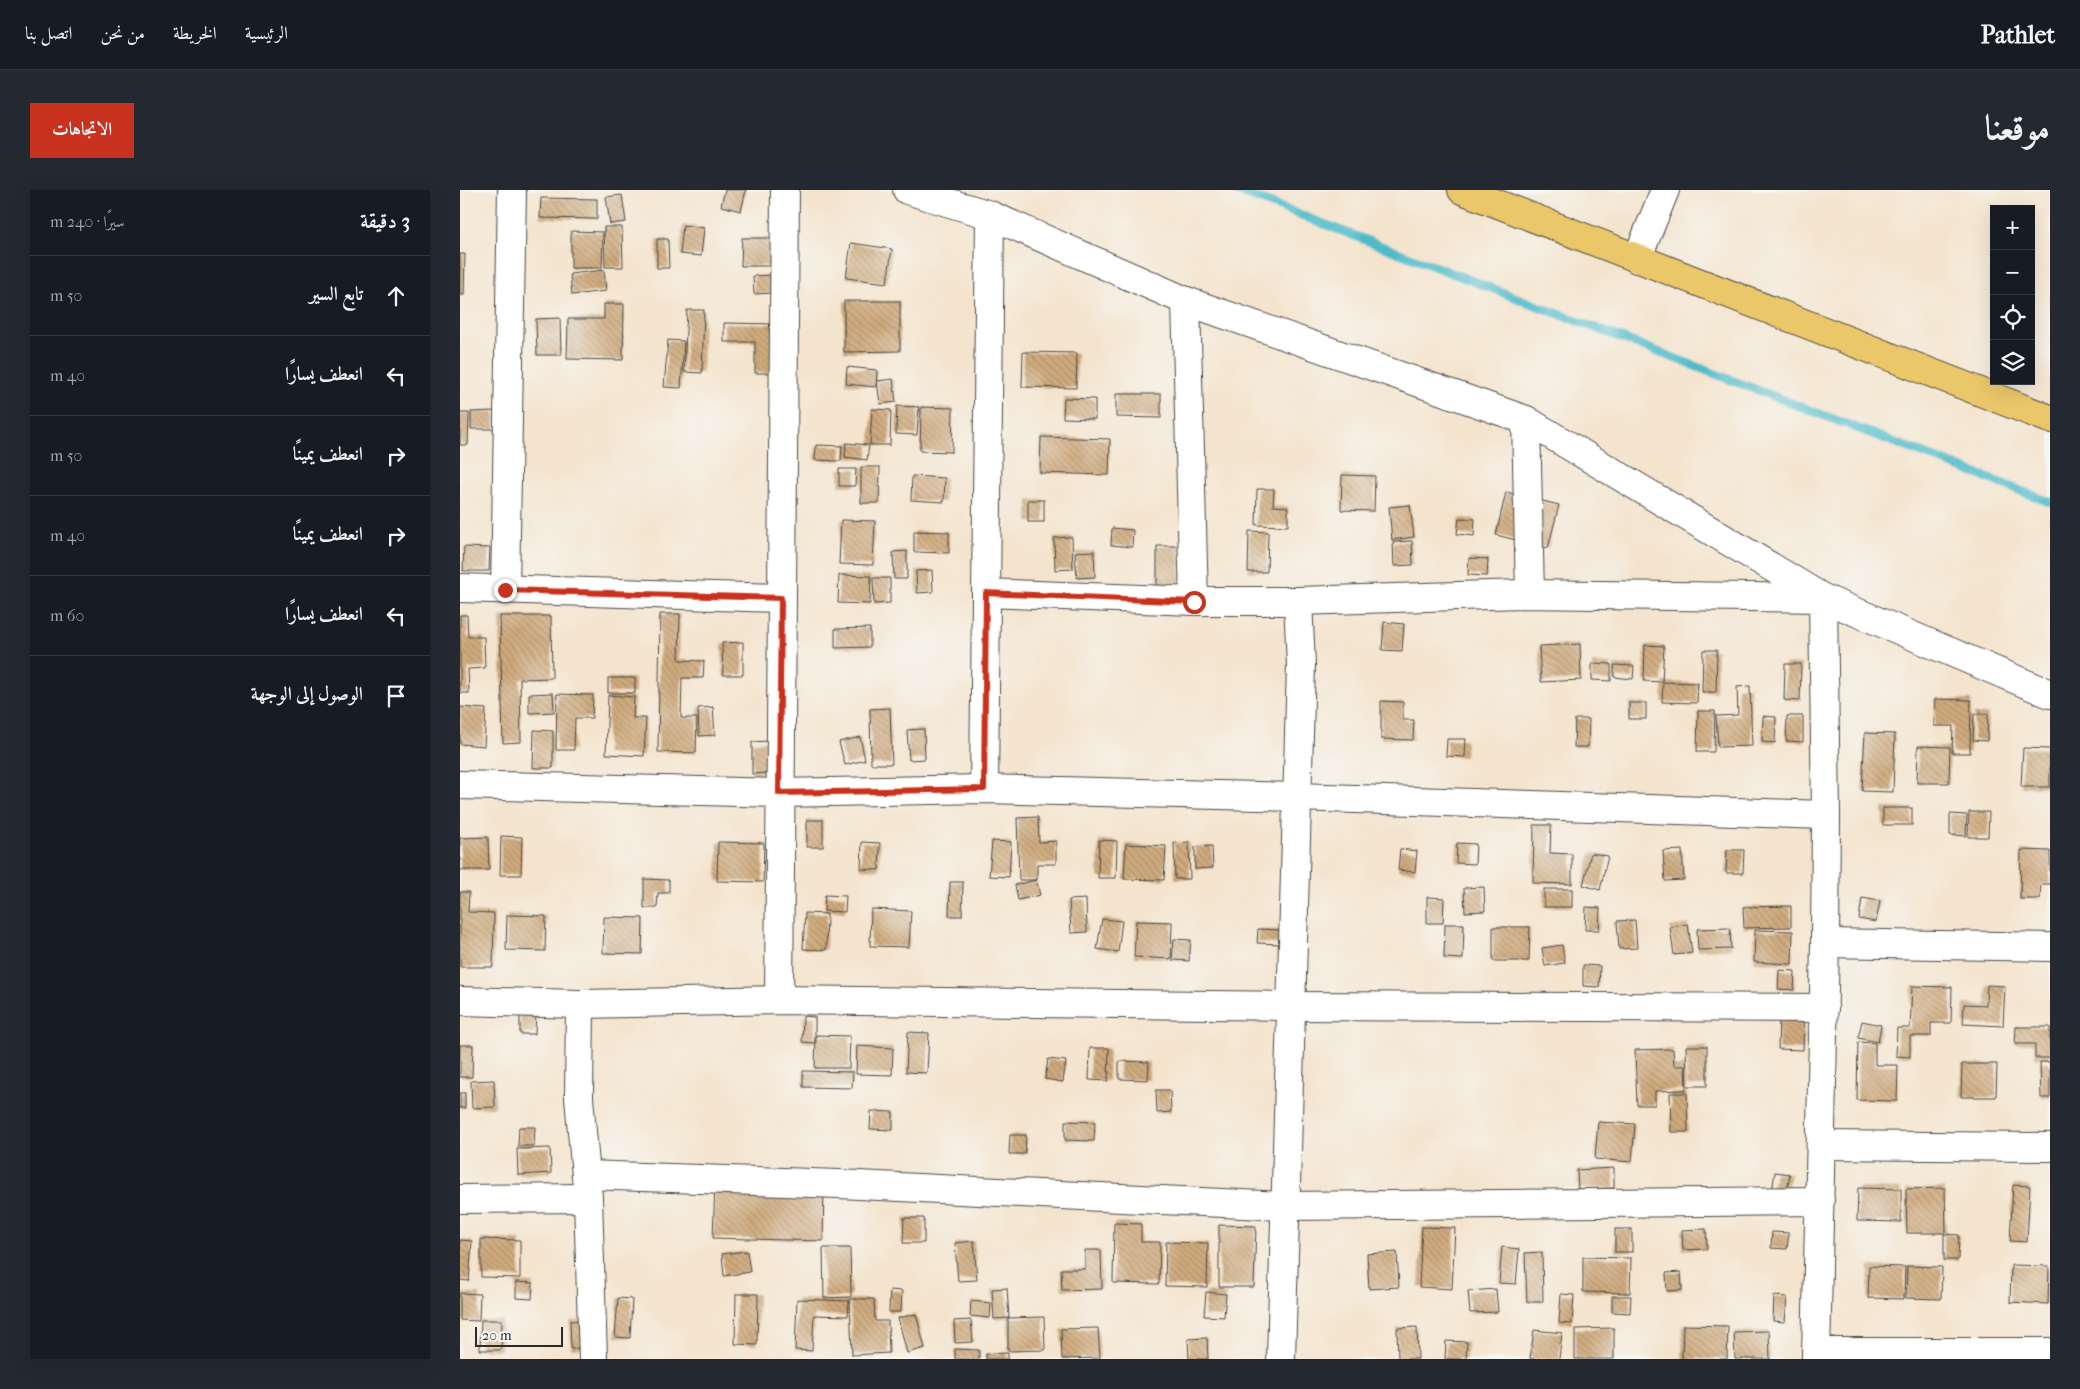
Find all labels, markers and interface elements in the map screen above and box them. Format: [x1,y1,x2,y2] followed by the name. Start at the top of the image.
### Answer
[1981,21,2055,49] text: Pathlet
[25,23,72,44] text: اتصل بنا
[100,23,145,44] text: من نحن
[173,23,217,44] text: الخريطة
[245,23,288,44] text: الرئيسية
[30,103,134,158] button: الاتجاهات
[1985,107,2050,148] text: موقعنا
[1990,205,2035,385] map controls
[1990,205,2035,250] button: +
[360,209,410,233] text: 3 دقيقة
[50,212,125,231] text: سيرًا · 240 m
[1990,250,2035,295] button: −
[382,282,410,310] icon: ahead
[309,283,363,305] text: تابع السير
[50,286,82,305] text: 50 m
[1990,295,2035,340] button: locate
[1990,340,2035,385] button: layers
[382,362,410,390] icon: left
[285,363,363,385] text: انعطف يسارًا
[50,366,85,385] text: 40 m
[382,442,410,470] icon: right
[293,443,363,465] text: انعطف يمينًا
[50,446,82,465] text: 50 m
[382,522,410,550] icon: right
[293,523,363,545] text: انعطف يمينًا
[50,526,85,545] text: 40 m
[494,579,517,602] route end
[1183,591,1206,614] route start
[382,602,410,630] icon: left
[285,603,363,625] text: انعطف يسارًا
[50,606,84,625] text: 60 m
[382,682,410,710] icon: arrive
[251,683,363,705] text: الوصول إلى الوجهة
[475,1324,562,1347] scale bar
[482,1327,512,1344] text: 20 m

